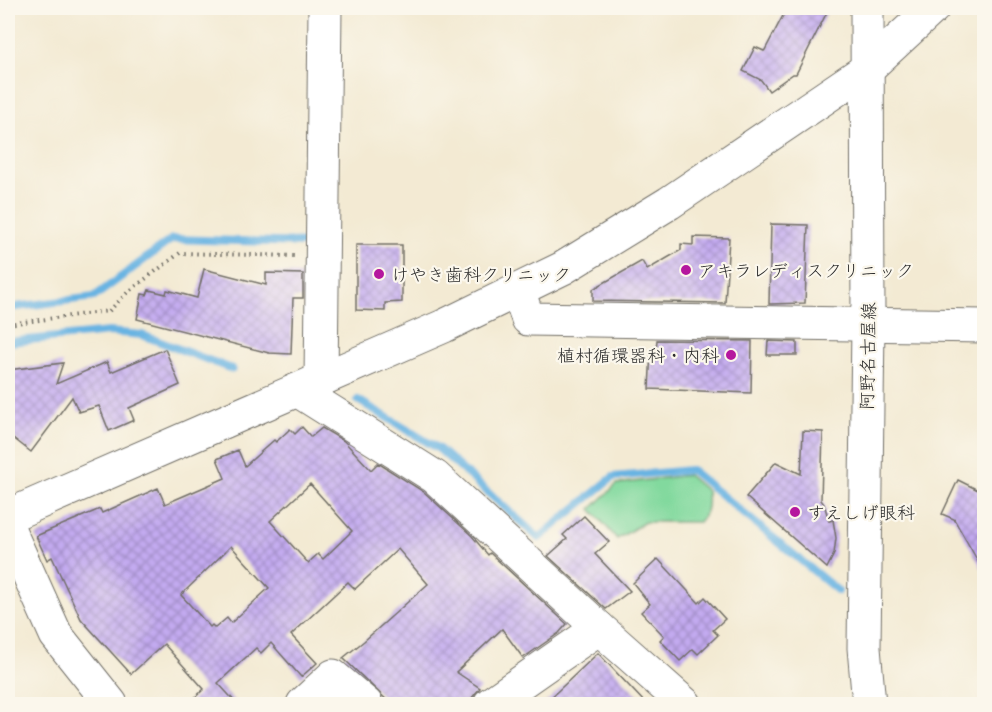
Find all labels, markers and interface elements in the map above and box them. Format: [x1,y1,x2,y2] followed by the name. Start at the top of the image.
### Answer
[698,258,914,282] place label: アキラレディスクリニック
[391,262,571,286] place label: けやき歯科クリニック
[679,263,693,277] marker: アキラレディスクリニック
[372,267,386,281] marker: けやき歯科クリニック
[854,302,880,410] street label: 阿野名古屋線
[557,343,719,367] place label: 植村循環器科・内科
[724,348,738,362] marker: 植村循環器科・内科
[807,500,915,524] place label: すえしげ眼科
[788,505,802,519] marker: すえしげ眼科

